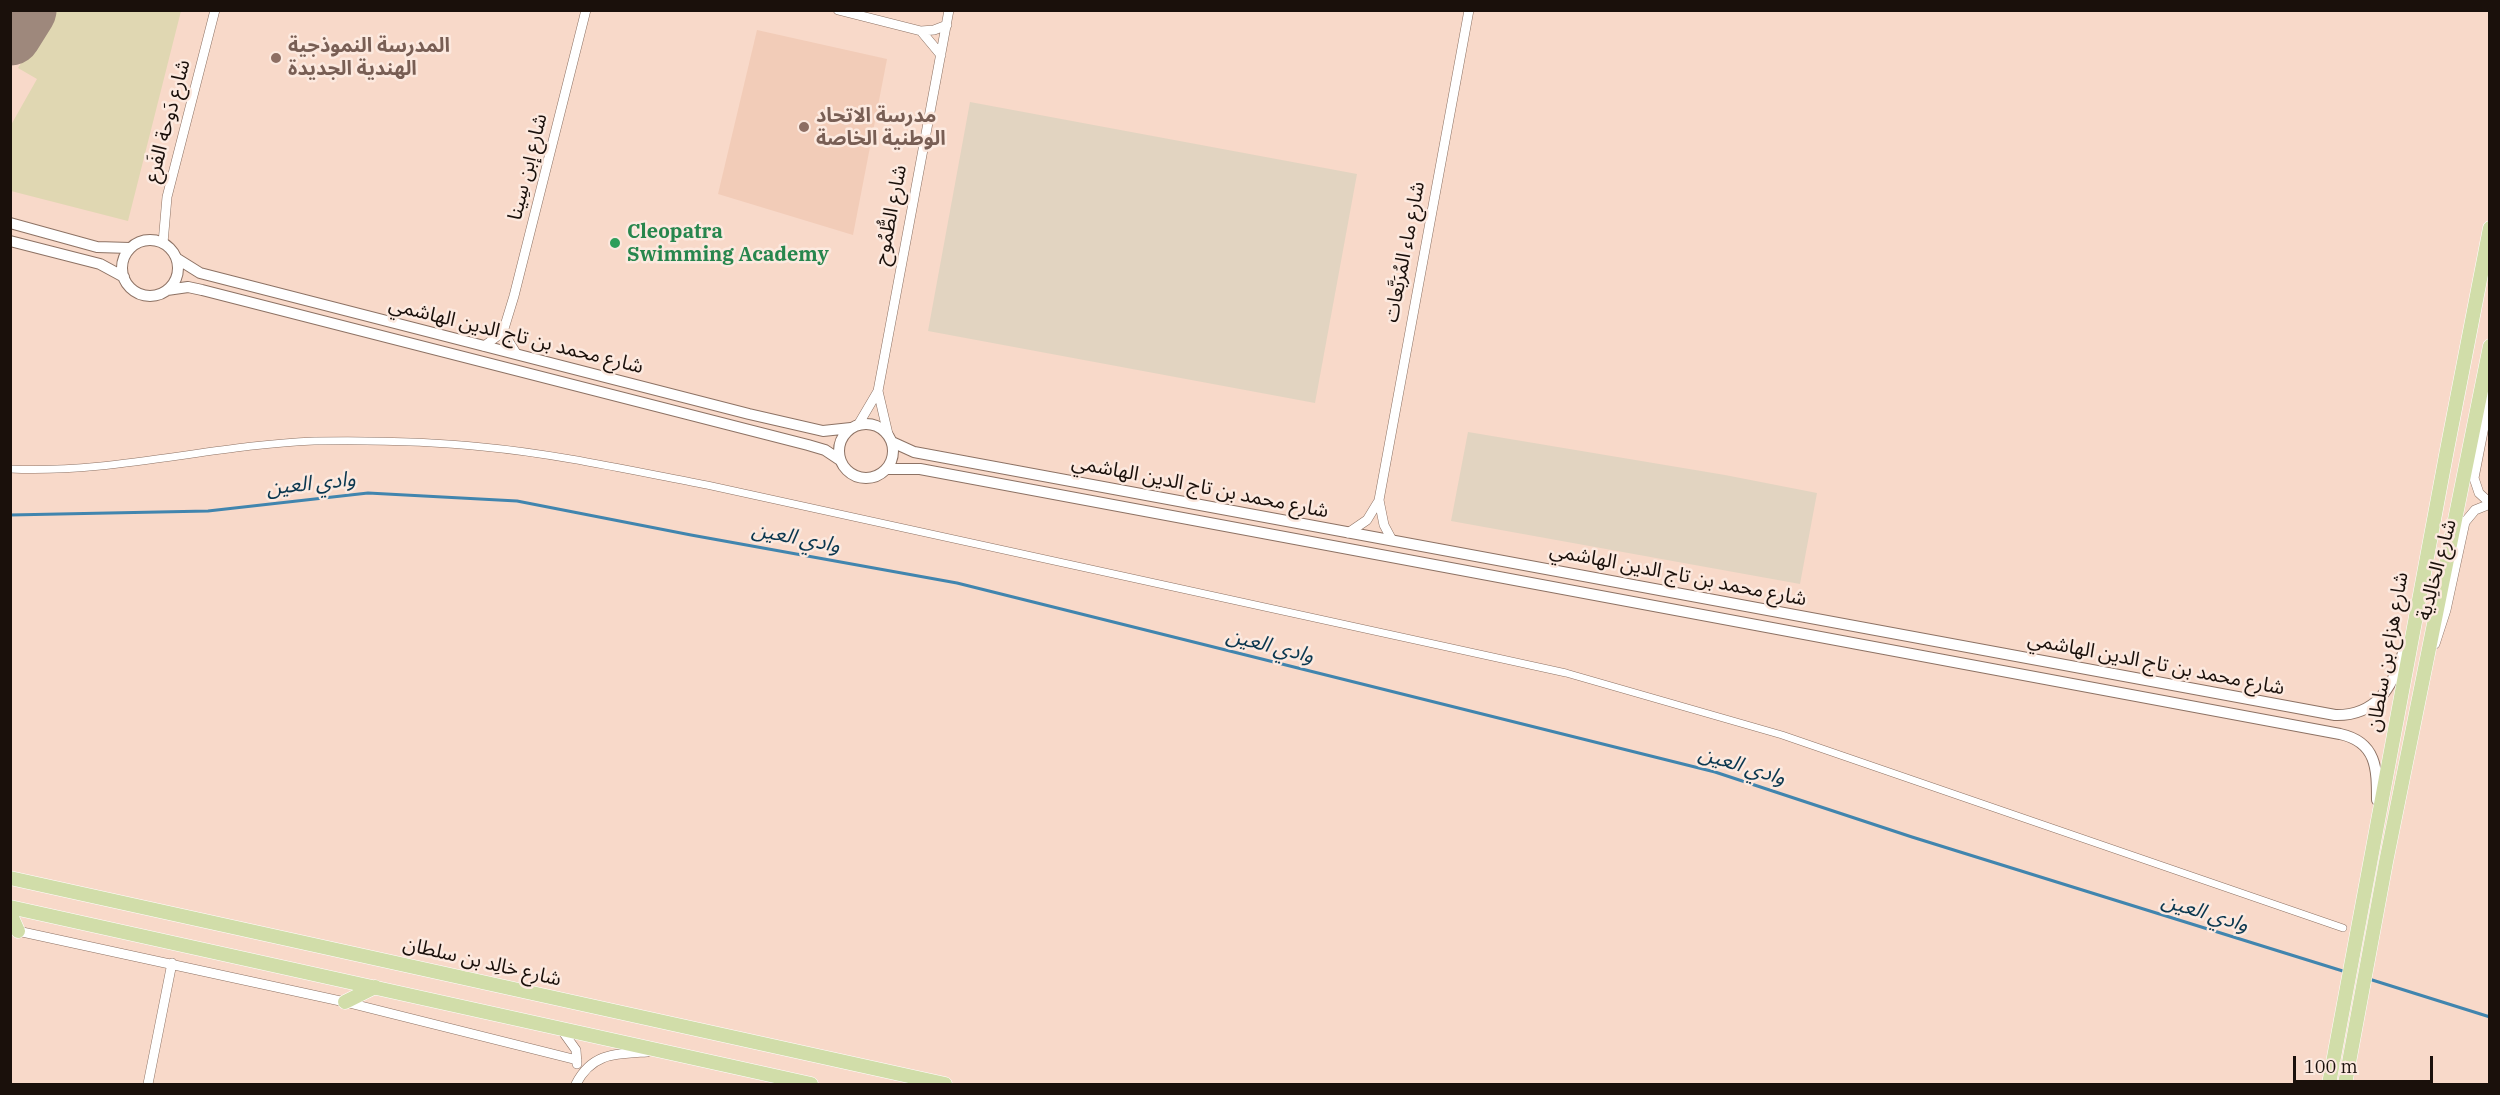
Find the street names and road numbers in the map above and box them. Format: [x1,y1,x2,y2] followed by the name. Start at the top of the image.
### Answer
[140,57,196,185] street label: شارع دَوحة الفَرع
[503,111,553,223] street label: شارع إبن سِينا
[870,163,912,267] street label: شارع الطُّمُوح
[1380,179,1430,325] street label: شارع ماء المُرَبَّعات
[386,293,646,379] street label: شارع محمد بن تاج الدين الهاشمي
[1069,450,1331,524] street label: شارع محمد بن تاج الدين الهاشمي
[2412,517,2462,623] street label: شارع الخالِدية
[1547,538,1809,612] street label: شارع محمد بن تاج الدين الهاشمي
[2362,570,2414,734] street label: شارع هزاع بن سلطان
[2025,627,2287,701] street label: شارع محمد بن تاج الدين الهاشمي
[401,932,563,992] street label: شارع خالِد بن سلطان

